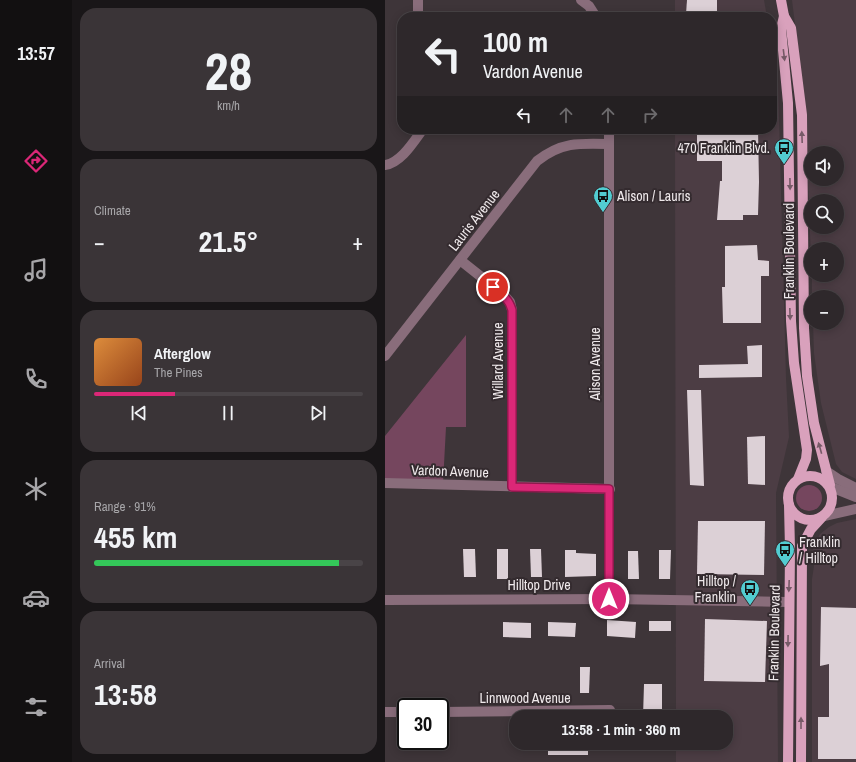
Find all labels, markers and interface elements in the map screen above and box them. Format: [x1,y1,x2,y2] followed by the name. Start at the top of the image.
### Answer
[483,23,548,61] text: 100 m
[417,28,469,80] icon: left
[205,36,252,106] text: 28
[17,41,55,66] text: 13:57
[781,49,787,61] one-way arrow
[483,59,583,84] text: Vardon Avenue
[217,97,240,114] text: km/h
[513,104,535,126] icon: left
[555,104,577,126] icon: ahead
[597,104,619,126] icon: ahead
[639,104,661,126] icon: right
[799,130,805,143] one-way arrow
[773,137,795,165] bus stop icon: 470 Franklin Blvd.
[677,139,770,157] place label: 470 Franklin Blvd.
[804,146,844,330] map controls
[804,146,844,186] button: sound
[22,147,50,175] icon: directions
[787,178,793,191] one-way arrow
[592,185,614,213] bus stop icon: Alison / Lauris
[444,186,504,254] street label: Lauris Avenue
[616,187,691,205] place label: Alison / Lauris
[804,194,844,234] button: search
[94,202,131,219] text: Climate
[780,203,798,299] street label: Franklin Boulevard
[199,221,258,261] text: 21.5°
[94,227,105,257] text: −
[352,227,363,257] text: +
[804,242,844,282] button: +
[22,256,50,284] icon: music
[476,270,510,304] pin
[482,276,504,298] icon: arrive
[804,290,844,330] button: −
[787,308,794,320] one-way arrow
[489,322,507,400] street label: Willard Avenue
[586,327,604,402] street label: Alison Avenue
[154,343,211,364] text: Afterglow
[154,364,203,381] text: The Pines
[22,365,50,393] icon: phone
[128,402,150,424] icon: previous
[217,402,239,424] icon: pause
[307,402,329,424] icon: next
[817,441,823,453] one-way arrow
[411,461,489,481] street label: Vardon Avenue
[22,475,50,503] icon: climate
[94,498,156,515] text: Range · 91%
[94,517,177,557] text: 455 km
[799,533,840,567] place label: Franklin / Hilltop
[774,539,796,567] bus stop icon: Franklin / Hilltop
[695,572,737,606] place label: Hilltop / Franklin
[507,576,571,594] street label: Hilltop Drive
[588,578,630,620] position arrow
[739,578,761,606] bus stop icon: Hilltop / Franklin
[786,580,792,593] one-way arrow
[22,584,50,612] icon: car
[764,585,784,681] street label: Franklin Boulevard
[785,635,791,648] one-way arrow
[94,655,125,672] text: Arrival
[94,674,157,714] text: 13:58
[479,689,571,707] street label: Linnwood Avenue
[22,693,50,721] icon: filters
[397,698,449,750] speed limit sign: 30
[798,716,804,729] one-way arrow
[562,719,680,740] text: 13:58 · 1 min · 360 m

